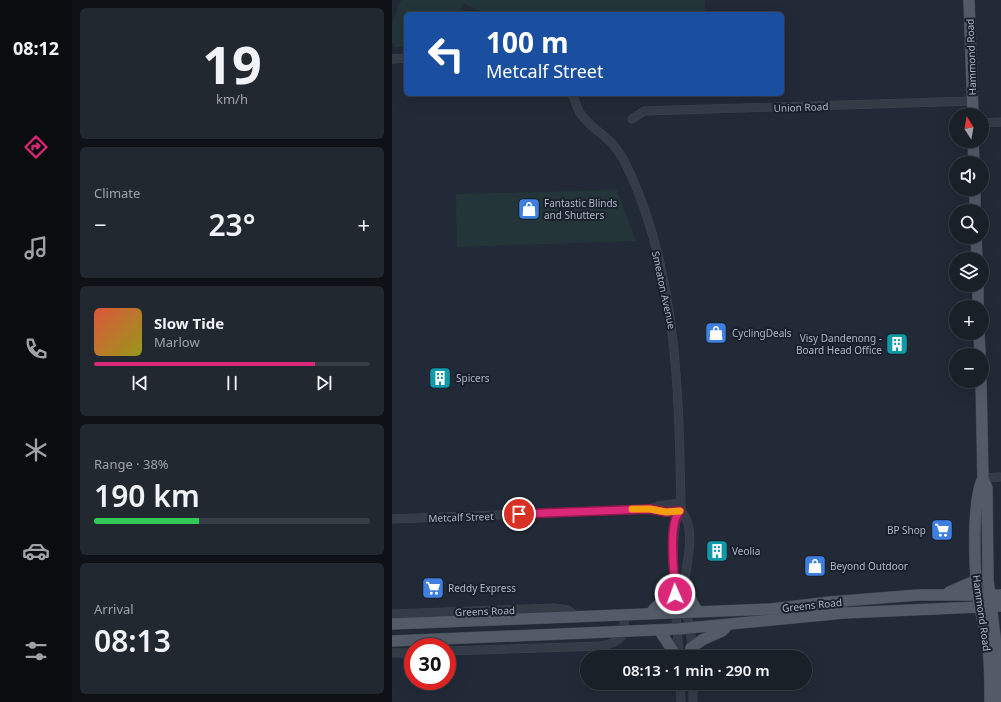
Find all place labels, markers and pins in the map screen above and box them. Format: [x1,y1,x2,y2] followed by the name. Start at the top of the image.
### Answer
[516,196,542,222] shop icon: Fantastic Blinds and Shutters
[544,196,618,222] place label: Fantastic Blinds and Shutters
[703,320,729,346] shop icon: CyclingDeals
[732,326,792,340] place label: CyclingDeals
[796,331,882,357] place label: Visy Dandenong - Board Head Office
[884,331,910,357] building icon: Visy Dandenong - Board Head Office
[427,365,453,391] building icon: Spicers
[456,371,490,385] place label: Spicers
[502,497,536,531] pin
[929,517,955,543] supermarket icon: BP Shop
[887,523,926,537] place label: BP Shop
[704,538,730,564] building icon: Veolia
[732,544,760,558] place label: Veolia
[802,553,828,579] shop icon: Beyond Outdoor
[830,559,908,573] place label: Beyond Outdoor
[420,575,446,601] supermarket icon: Reddy Express
[448,581,516,595] place label: Reddy Express

